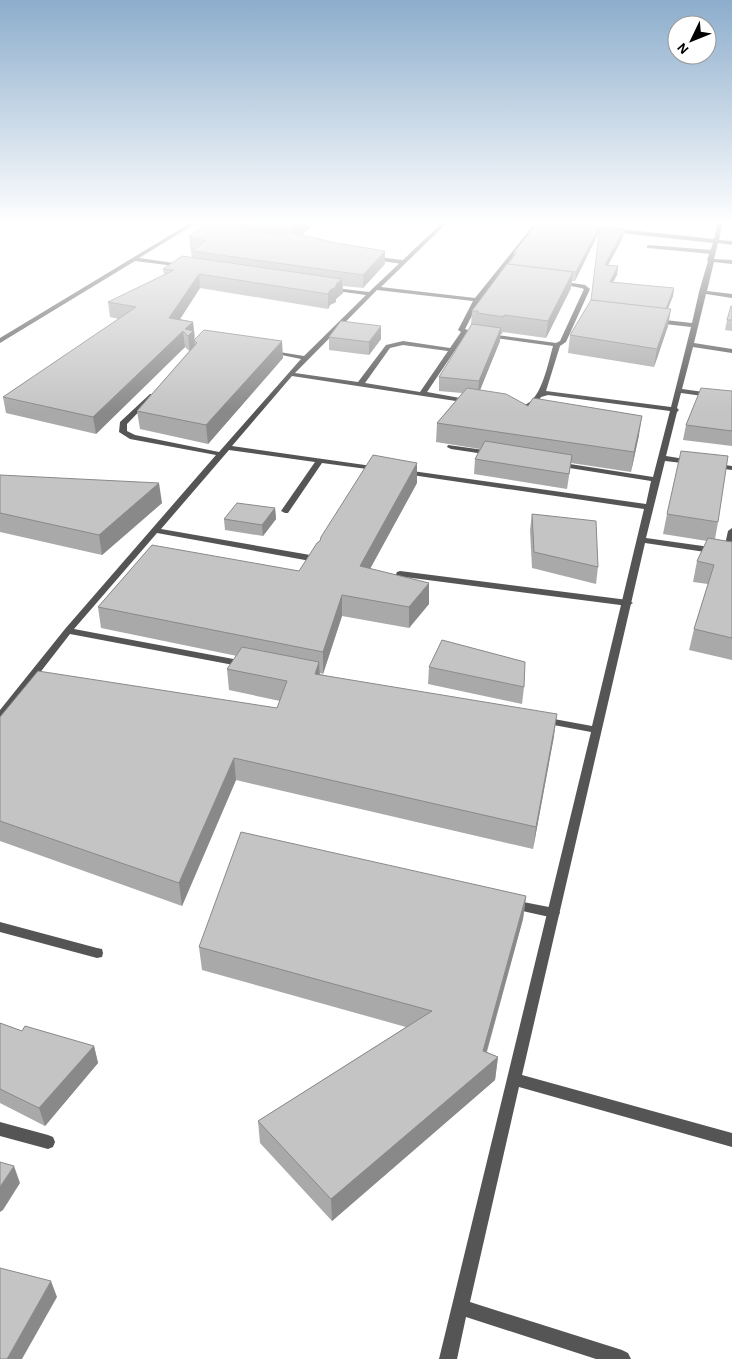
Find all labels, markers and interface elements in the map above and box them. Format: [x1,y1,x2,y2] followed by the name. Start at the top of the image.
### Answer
[667,15,717,65] north arrow
[675,40,692,57] text: N

